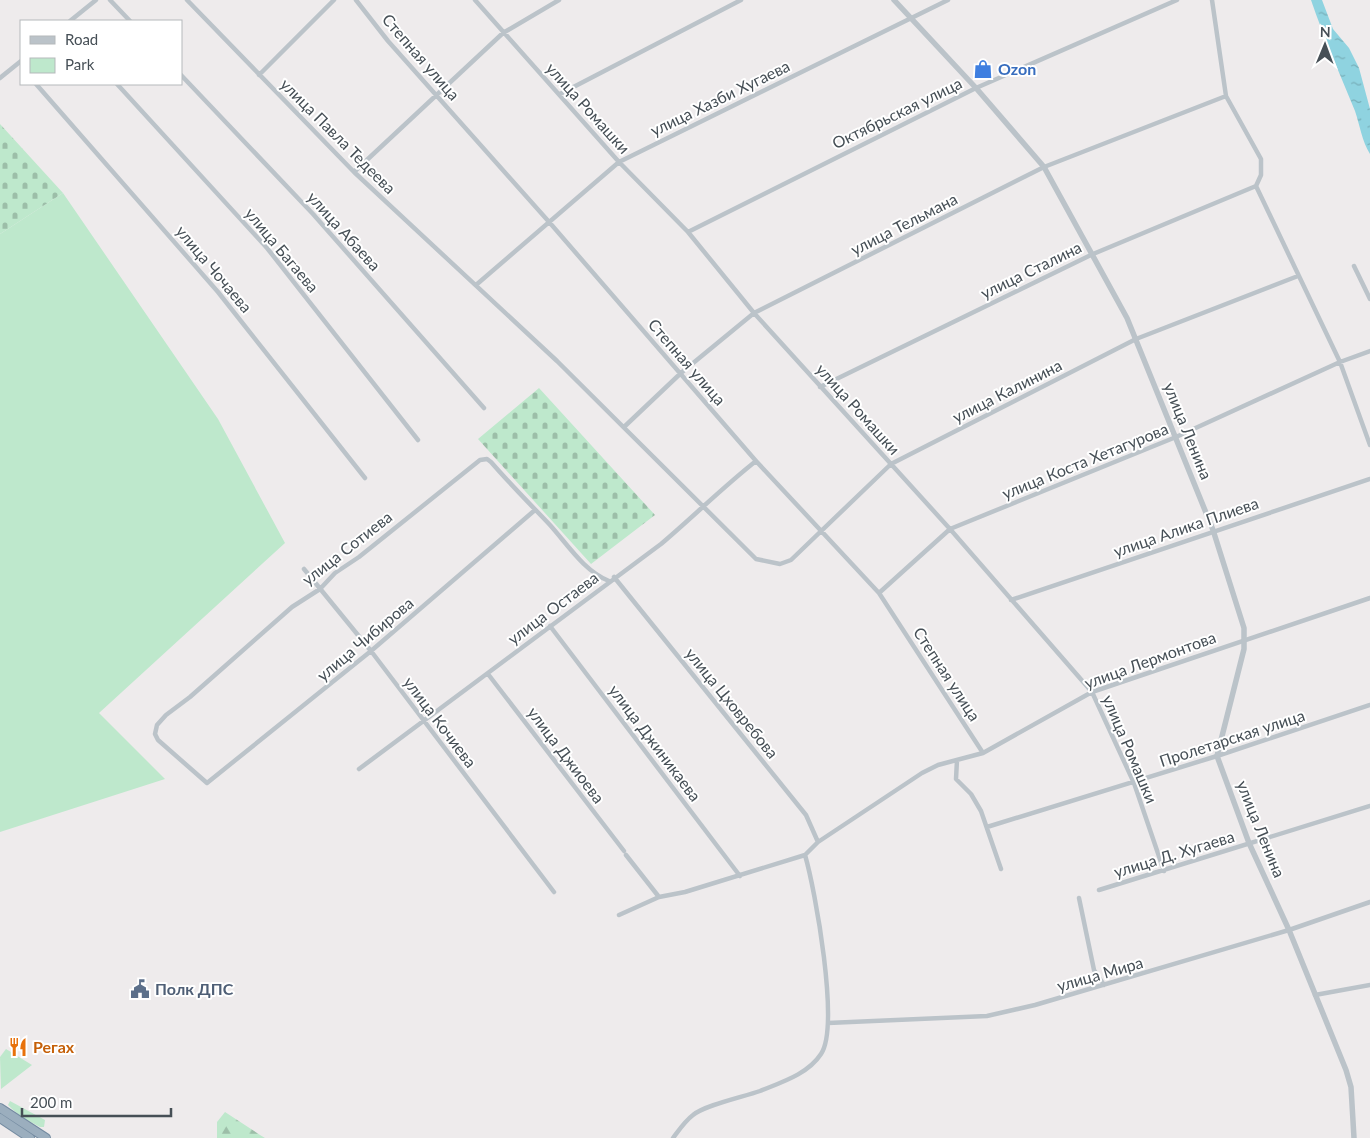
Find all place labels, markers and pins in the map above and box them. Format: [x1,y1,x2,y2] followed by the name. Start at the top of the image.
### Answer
[972,58,994,80] shop icon: Ozon
[998,59,1036,78] place label: Ozon
[129,978,151,1000] public building icon: Полк ДПС
[155,979,234,998] place label: Полк ДПС
[7,1036,29,1058] restaurant icon: Регах
[33,1037,75,1056] place label: Регах

